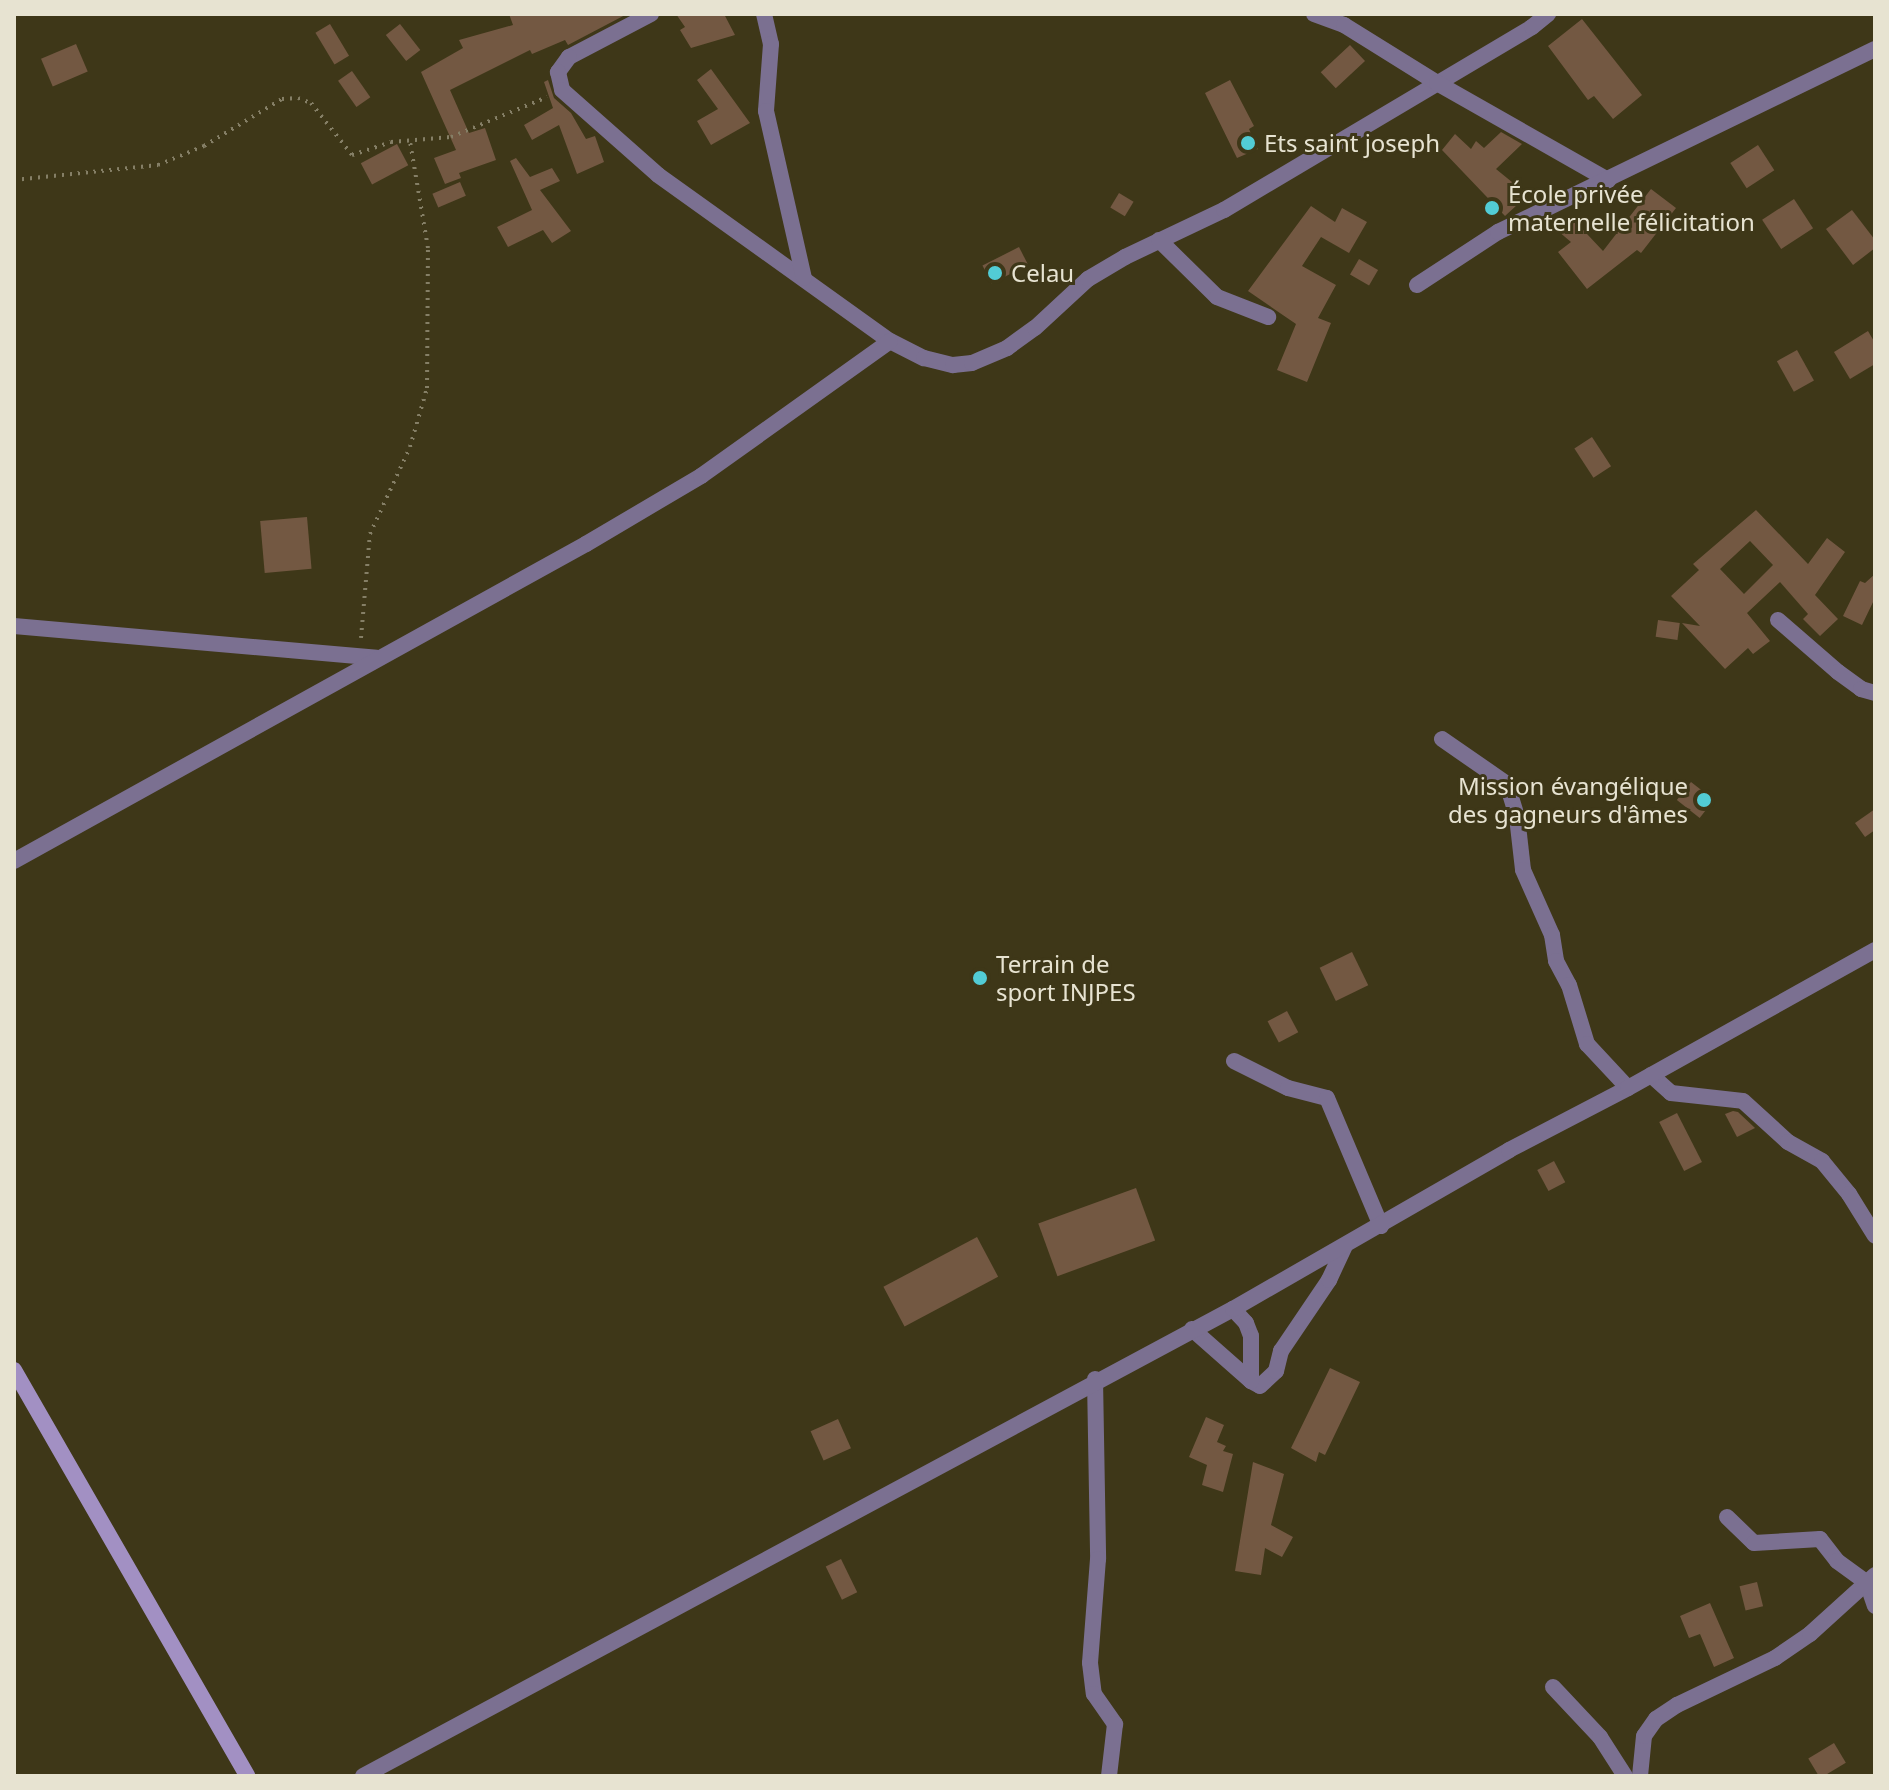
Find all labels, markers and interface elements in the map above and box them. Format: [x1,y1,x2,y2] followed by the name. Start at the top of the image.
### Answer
[1264,129,1440,157] place label: Ets saint joseph
[1239,134,1257,152] marker: Ets saint joseph
[1508,180,1755,236] place label: École privée maternelle félicitation
[1483,199,1501,217] marker: École privée maternelle félicitation
[1011,259,1074,287] place label: Celau
[986,264,1004,282] marker: Celau
[1448,772,1688,828] place label: Mission évangélique des gagneurs d'âmes
[1695,791,1713,809] marker: Mission évangélique des gagneurs d'âmes
[996,950,1136,1006] place label: Terrain de sport INJPES
[971,969,989,987] marker: Terrain de sport INJPES

